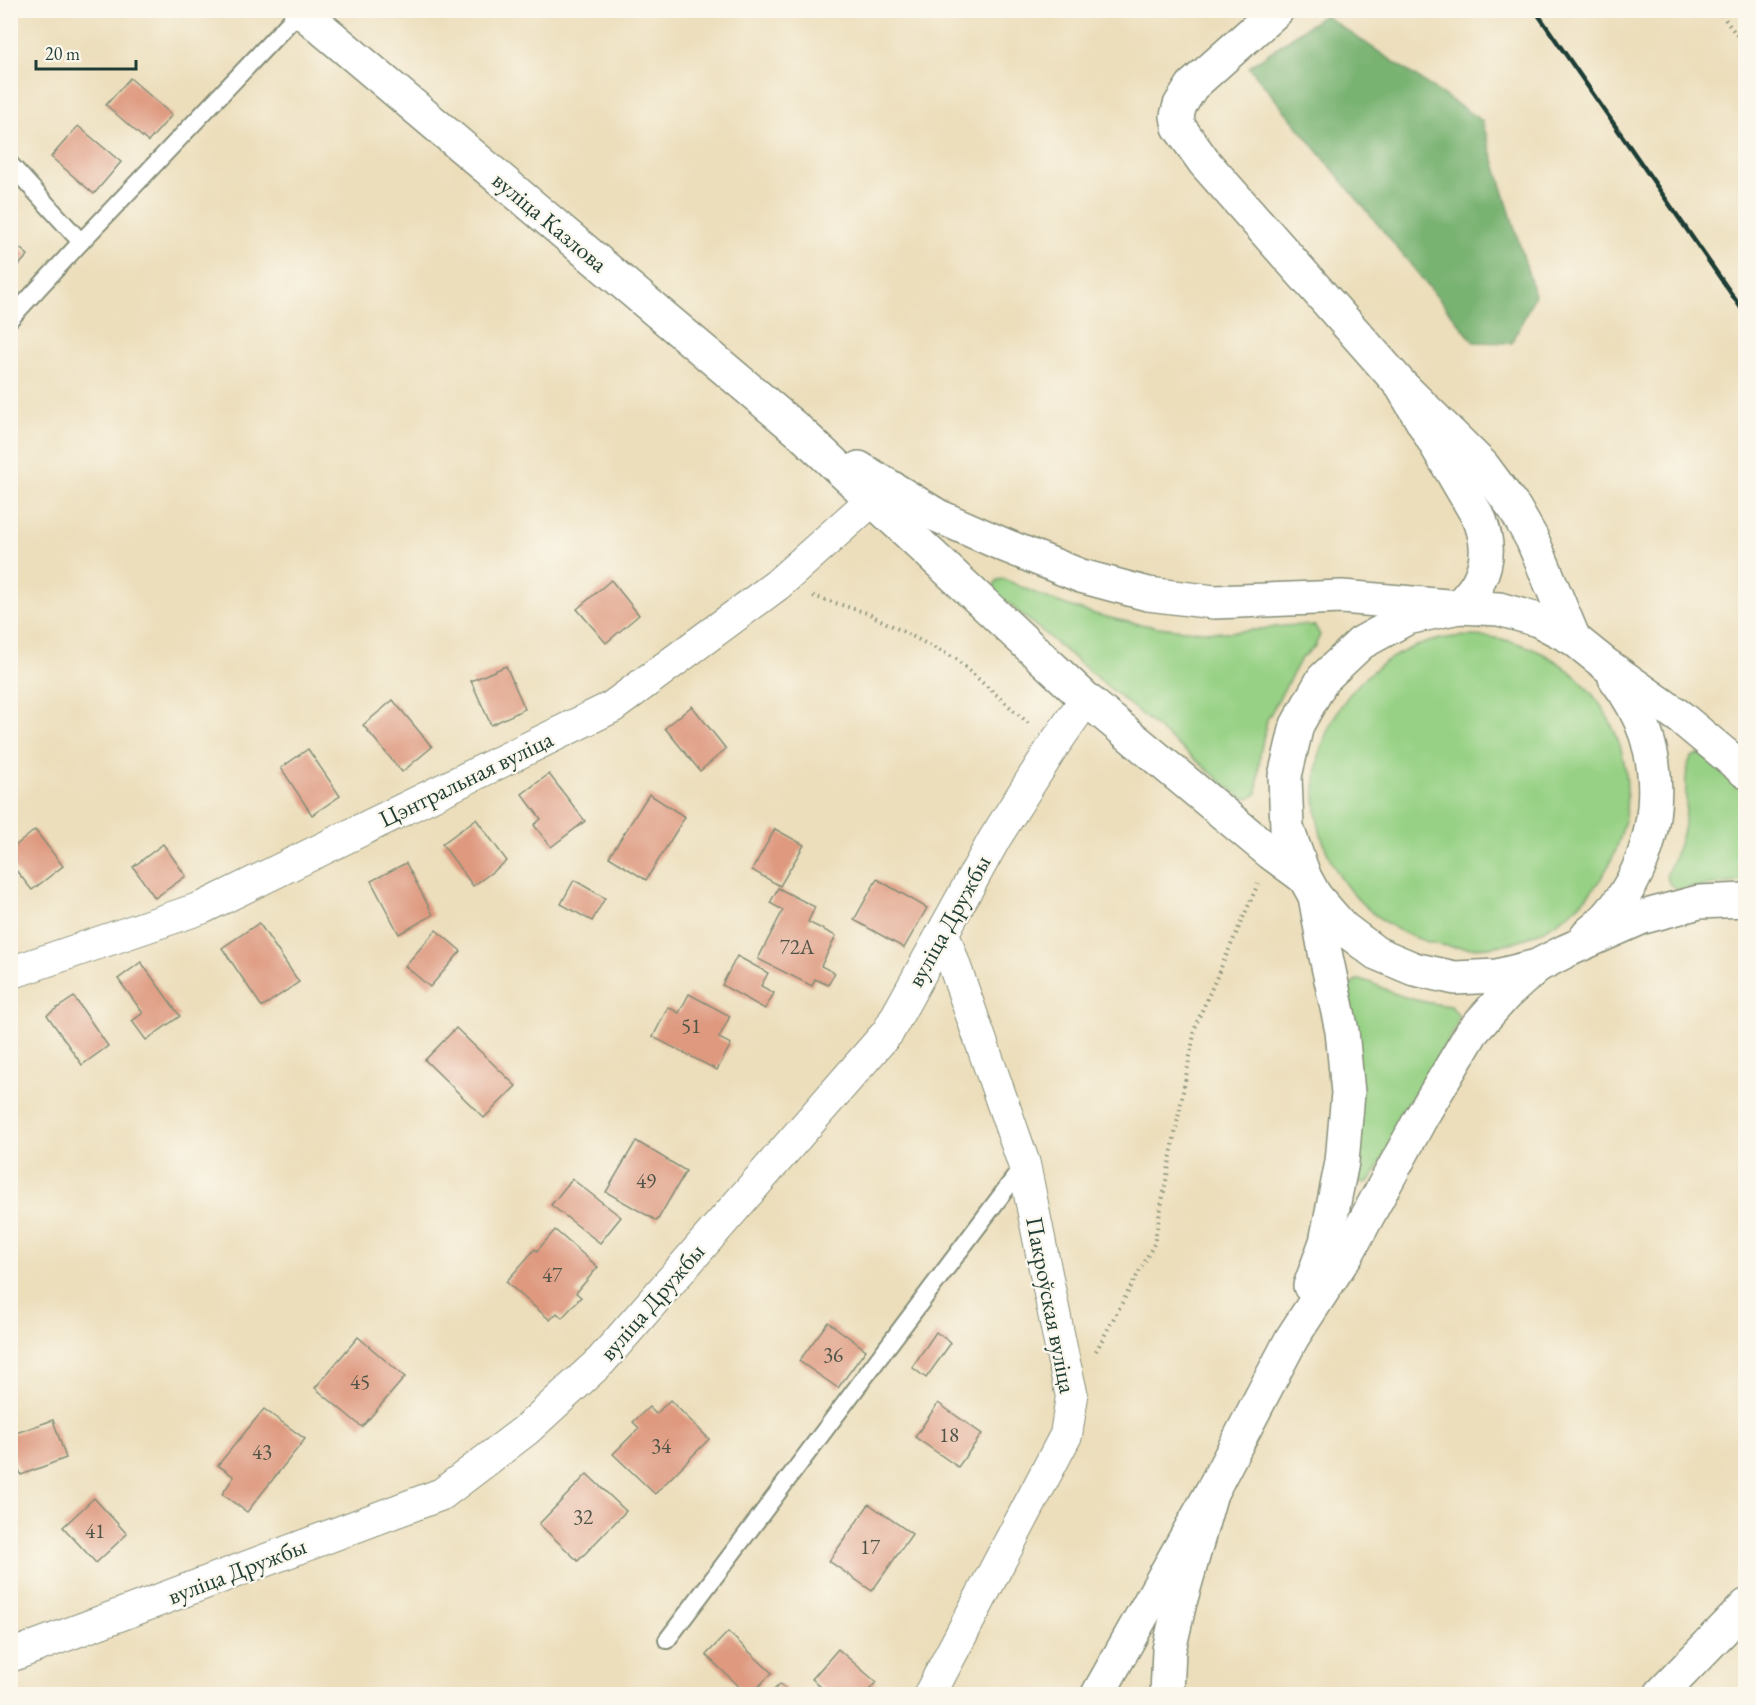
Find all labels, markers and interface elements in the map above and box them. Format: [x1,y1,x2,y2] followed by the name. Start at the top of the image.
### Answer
[36,33,136,71] scale bar
[45,42,80,65] text: 20 m
[486,164,615,279] street label: вуліца Казлова
[374,723,558,834] street label: Цэнтральная вуліца
[900,849,998,992] street label: вуліца Дружбы
[780,933,815,960] house number: 72А
[681,1012,701,1039] house number: 51
[636,1167,656,1194] house number: 49
[1019,1214,1084,1396] street label: Пакроўская вуліца
[592,1236,711,1367] street label: вуліца Дружбы
[542,1261,563,1288] house number: 47
[823,1341,843,1368] house number: 36
[350,1368,370,1395] house number: 45
[939,1421,959,1448] house number: 18
[651,1432,672,1459] house number: 34
[252,1438,272,1465] house number: 43
[573,1503,593,1530] house number: 32
[85,1517,105,1544] house number: 41
[163,1530,311,1611] street label: вуліца Дружбы
[860,1533,881,1560] house number: 17

